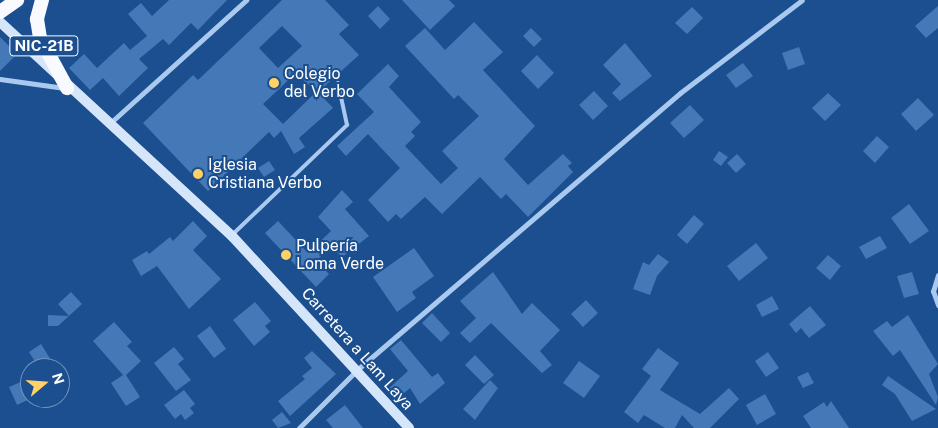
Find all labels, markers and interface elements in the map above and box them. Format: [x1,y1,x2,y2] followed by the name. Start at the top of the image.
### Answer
[9,34,79,58] road number: NIC-21B
[284,64,355,102] place label: Colegio del Verbo
[268,77,280,89] marker: Colegio del Verbo
[208,155,322,193] place label: Iglesia Cristiana Verbo
[192,168,204,180] marker: Iglesia Cristiana Verbo
[296,236,384,274] place label: Pulpería Loma Verde
[280,249,292,261] marker: Pulpería Loma Verde
[297,284,417,414] street label: Carretera a Lam Laya
[20,358,70,408] north arrow
[49,371,68,386] text: N

